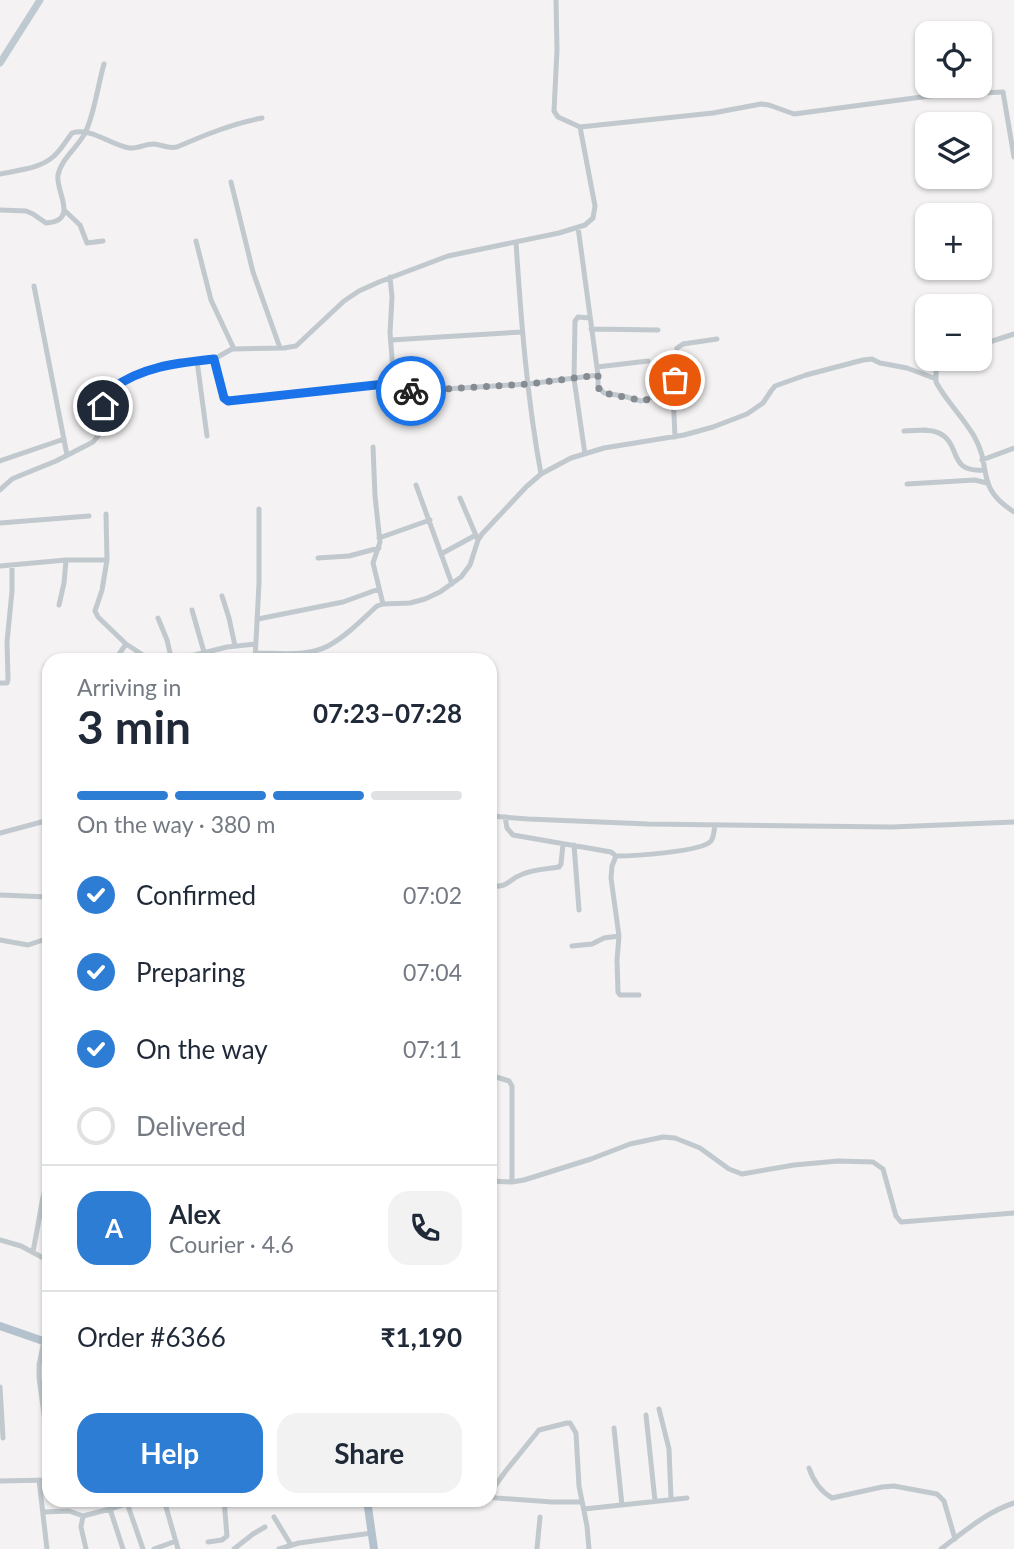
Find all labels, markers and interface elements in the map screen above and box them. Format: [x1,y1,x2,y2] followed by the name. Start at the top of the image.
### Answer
[915,21,992,371] map controls
[915,21,992,98] button: locate
[915,112,992,189] button: layers
[915,203,992,280] button: +
[915,294,992,371] button: −
[645,350,705,410] pin
[376,356,446,426] courier
[656,361,694,399] icon: bag
[392,372,430,410] icon: bike
[73,376,133,436] pin
[84,387,122,425] icon: home
[77,673,181,701] text: Arriving in
[313,697,462,729] text: 07:23–07:28
[77,699,191,754] text: 3 min
[77,810,276,838] text: On the way · 380 m
[77,876,115,914] icon: check
[136,879,256,911] text: Confirmed
[403,881,462,909] text: 07:02
[77,953,115,991] icon: check
[136,956,245,988] text: Preparing
[403,958,462,986] text: 07:04
[77,1030,115,1068] icon: check
[136,1033,268,1065] text: On the way
[403,1035,462,1063] text: 07:11
[136,1110,246,1142] text: Delivered
[388,1191,462,1265] button: phone
[169,1198,221,1230] text: Alex
[105,1212,123,1244] text: A
[169,1230,294,1258] text: Courier · 4.6
[77,1321,226,1353] text: Order #6366
[381,1321,462,1353] text: ₹1,190
[77,1413,263,1493] button: Help
[277,1413,462,1493] button: Share

